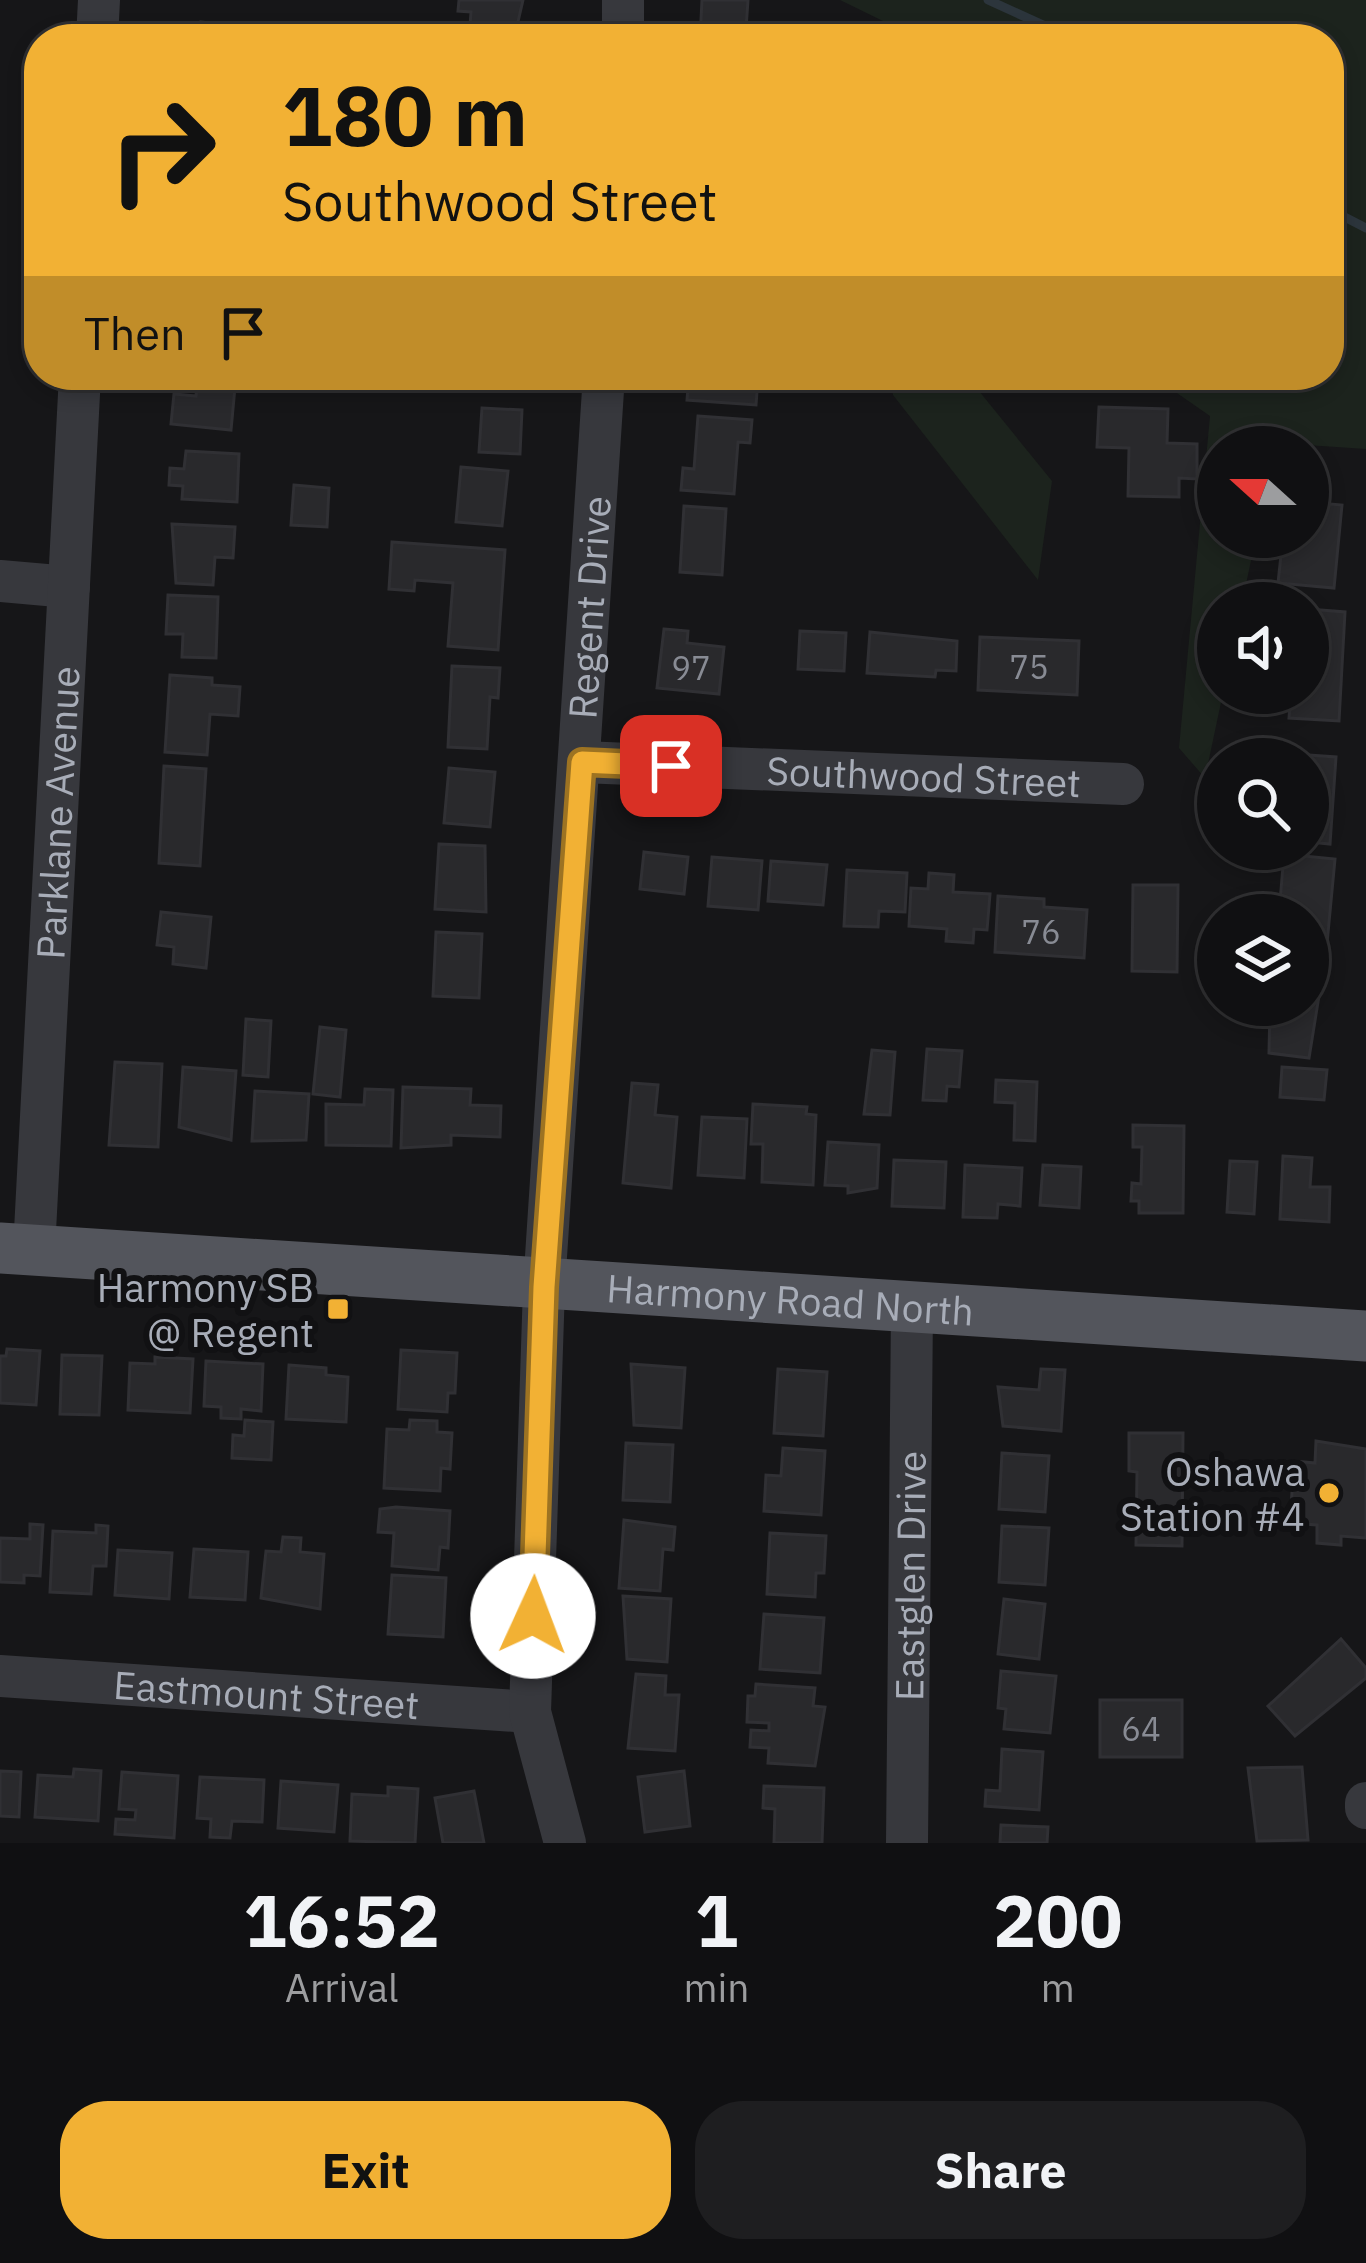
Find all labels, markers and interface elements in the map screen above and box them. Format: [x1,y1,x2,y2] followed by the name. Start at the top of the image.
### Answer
[282,60,528,169] text: 180 m
[84,72,240,228] icon: right
[282,166,718,236] text: Southwood Street
[210,300,276,366] icon: arrive
[84,304,186,362] text: Then
[1197,426,1329,558] north arrow
[1197,426,1329,1026] map controls
[556,494,621,720] street label: Regent Drive
[1197,582,1329,714] button: sound
[1009,645,1049,688] house number: 75
[671,646,711,689] house number: 97
[24,665,90,960] street label: Parklane Avenue
[620,715,722,817] pin
[638,733,704,799] icon: arrive
[1197,738,1329,870] button: search
[765,744,1082,808] street label: Southwood Street
[1197,894,1329,1026] button: layers
[1021,910,1061,953] house number: 76
[97,1262,314,1358] place label: Harmony SB @ Regent
[605,1262,976,1336] street label: Harmony Road North
[325,1296,351,1322] marker: Harmony SB @ Regent
[1120,1446,1305,1542] place label: Oshawa Station #4
[883,1451,936,1701] street label: Eastglen Drive
[1316,1480,1342,1506] marker: Oshawa Station #4
[470,1553,596,1679] position arrow
[112,1658,421,1730] street label: Eastmount Street
[1121,1707,1161,1750] house number: 64
[243,1873,440,1967] text: 16:52
[695,1873,738,1967] text: 1
[993,1873,1123,1967] text: 200
[285,1962,399,2013] text: Arrival
[684,1962,749,2013] text: min
[1041,1962,1075,2013] text: m
[60,2101,671,2239] button: Exit
[695,2101,1306,2239] button: Share

